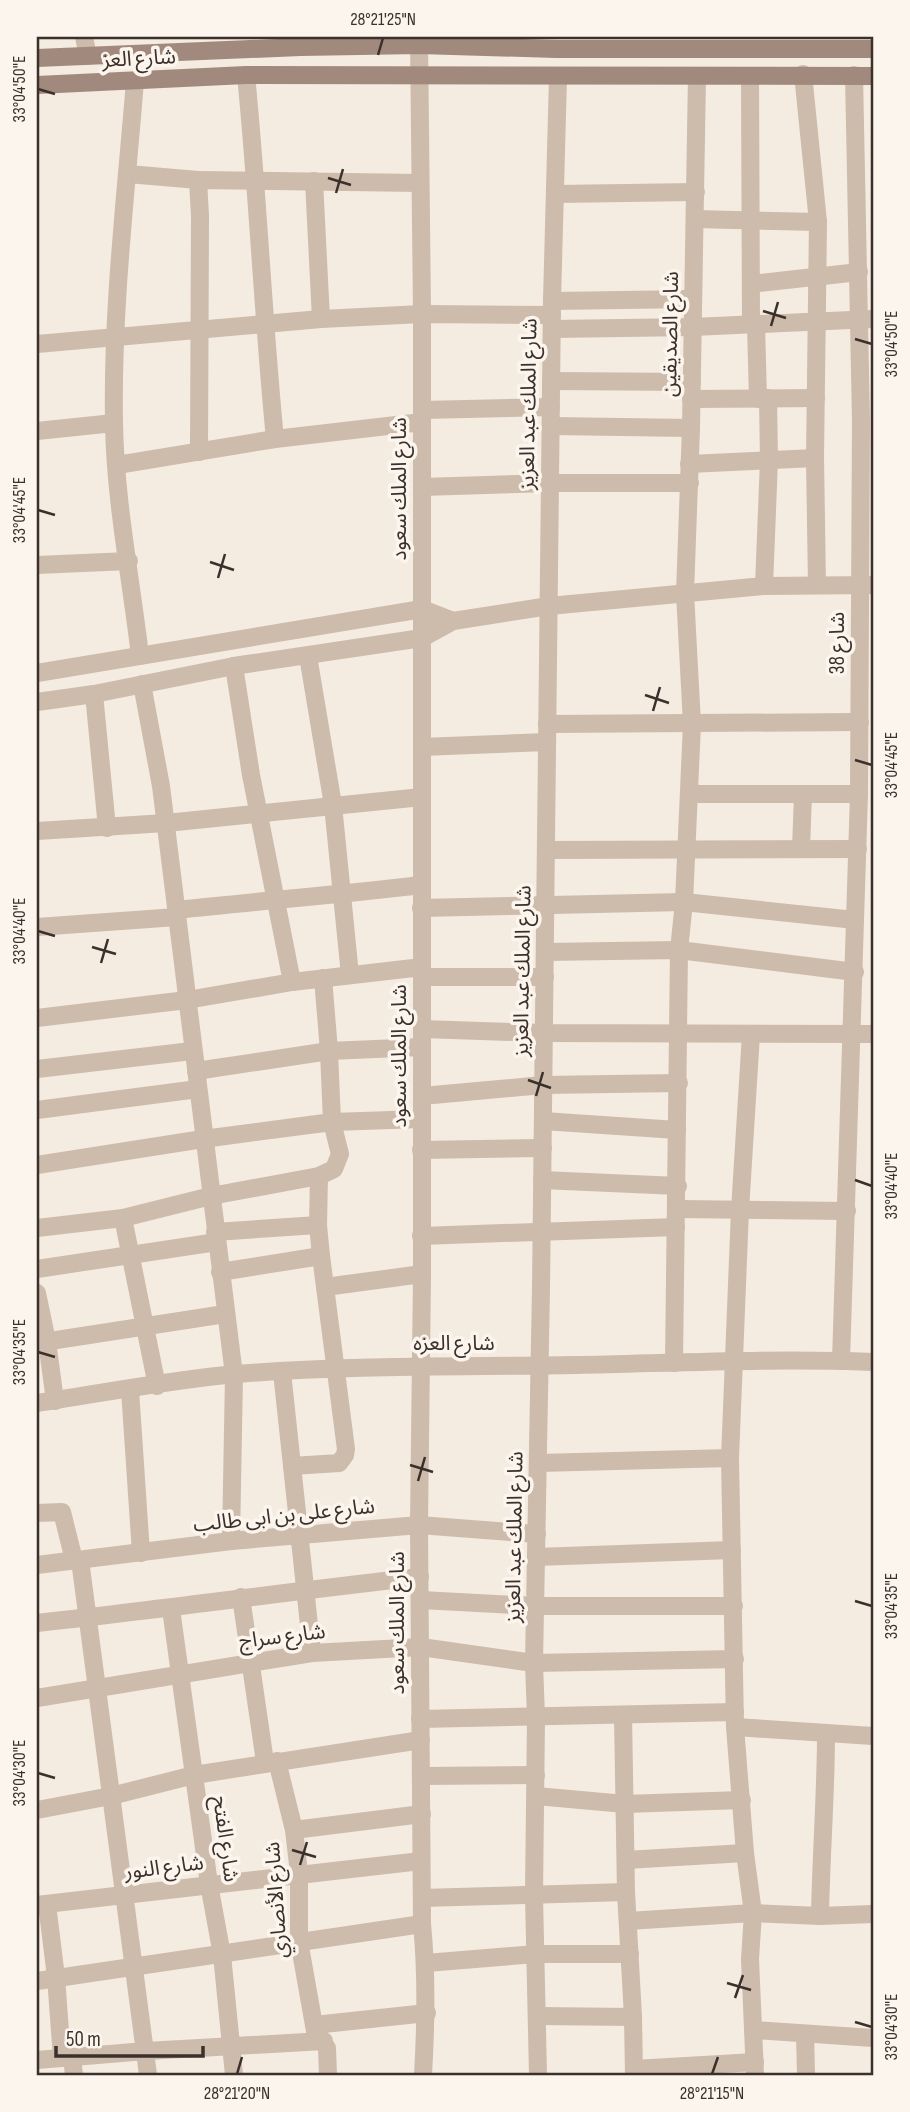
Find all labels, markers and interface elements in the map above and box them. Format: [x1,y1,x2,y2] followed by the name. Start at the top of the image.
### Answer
[350,9,416,30] text: 28°21'25"N
[100,44,177,75] street label: شارع العز
[9,56,30,122] text: 33°04'50"E
[657,271,686,397] street label: شارع الصديقين
[881,311,902,377] text: 33°04'50"E
[514,318,544,491] street label: شارع الملك عبد العزيز
[387,417,414,561] street label: شارع الملك سعود
[9,477,30,543] text: 33°04'45"E
[825,612,852,674] street label: شارع 38
[881,732,902,798] text: 33°04'45"E
[508,885,538,1058] street label: شارع الملك عبد العزيز
[9,897,30,965] text: 33°04'40"E
[387,984,414,1128] street label: شارع الملك سعود
[881,1152,902,1220] text: 33°04'40"E
[9,1319,30,1385] text: 33°04'35"E
[413,1331,495,1358] street label: شارع العزه
[500,1451,530,1624] street label: شارع الملك عبد العزيز
[192,1494,376,1539] street label: شارع على بن ابى طالب
[385,1551,412,1695] street label: شارع الملك سعود
[881,1573,902,1639] text: 33°04'35"E
[237,1619,327,1656] street label: شارع سراج
[9,1739,30,1807] text: 33°04'30"E
[205,1794,244,1884] street label: شارع الفتح
[260,1841,296,1959] street label: شارع الأنصاري
[122,1850,205,1887] street label: شارع النور
[881,1993,902,2061] text: 33°04'30"E
[56,2014,203,2058] scale bar
[66,2027,101,2052] text: 50 m
[204,2083,270,2104] text: 28°21'20"N
[680,2083,744,2104] text: 28°21'15"N

